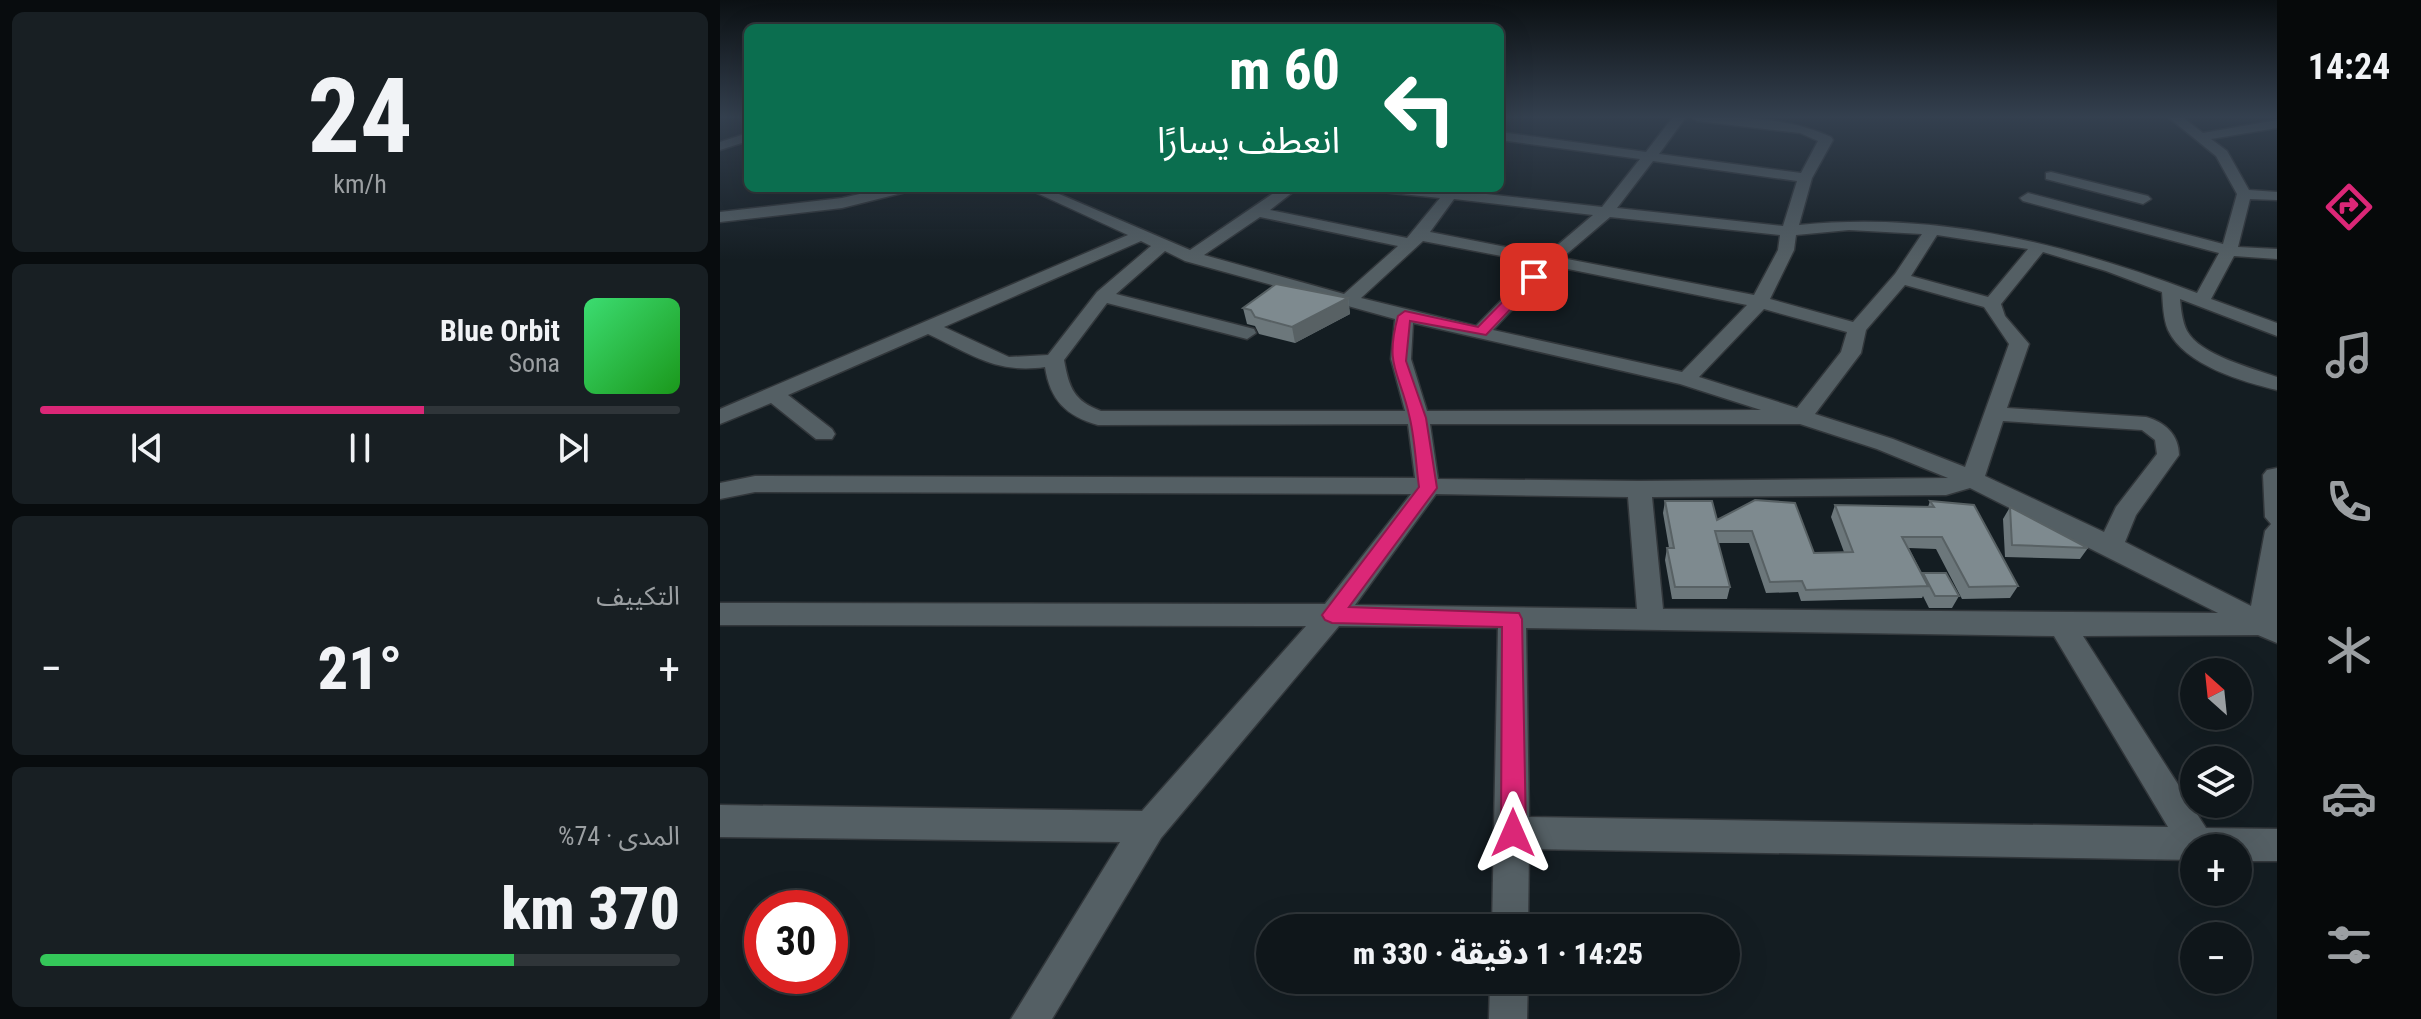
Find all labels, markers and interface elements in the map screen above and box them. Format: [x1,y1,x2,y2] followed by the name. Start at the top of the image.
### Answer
[1229,37,1340,103] text: 60 m
[2308,46,2390,88] text: 14:24
[307,56,413,177] text: 24
[1368,56,1472,160] icon: left
[1157,120,1340,162] text: انعطف يسارًا
[333,169,387,199] text: km/h
[2321,179,2377,235] icon: directions
[1500,243,1568,311] pin
[1512,255,1556,299] icon: arrive
[440,313,560,348] text: Blue Orbit
[2321,327,2377,383] icon: music
[508,348,560,378] text: Sona
[125,426,169,470] icon: previous
[338,426,382,470] icon: pause
[551,426,595,470] icon: next
[2321,474,2377,530] icon: phone
[596,581,680,611] text: التكييف
[2321,622,2377,678] icon: climate
[318,633,402,704] text: 21°
[40,643,62,695] text: −
[658,643,680,695] text: +
[2180,658,2252,730] north arrow
[2180,658,2252,994] map controls
[2180,746,2252,818] button: layers
[2321,770,2377,826] icon: car
[1471,791,1555,875] position arrow
[558,821,680,851] text: المدى · 74%
[2180,834,2252,906] button: +
[501,873,680,944] text: 370 km
[744,890,848,994] speed limit sign: 30
[2321,917,2377,973] icon: filters
[2180,922,2252,994] button: −
[1353,936,1643,971] text: 14:25 · 1 دقيقة · 330 m

